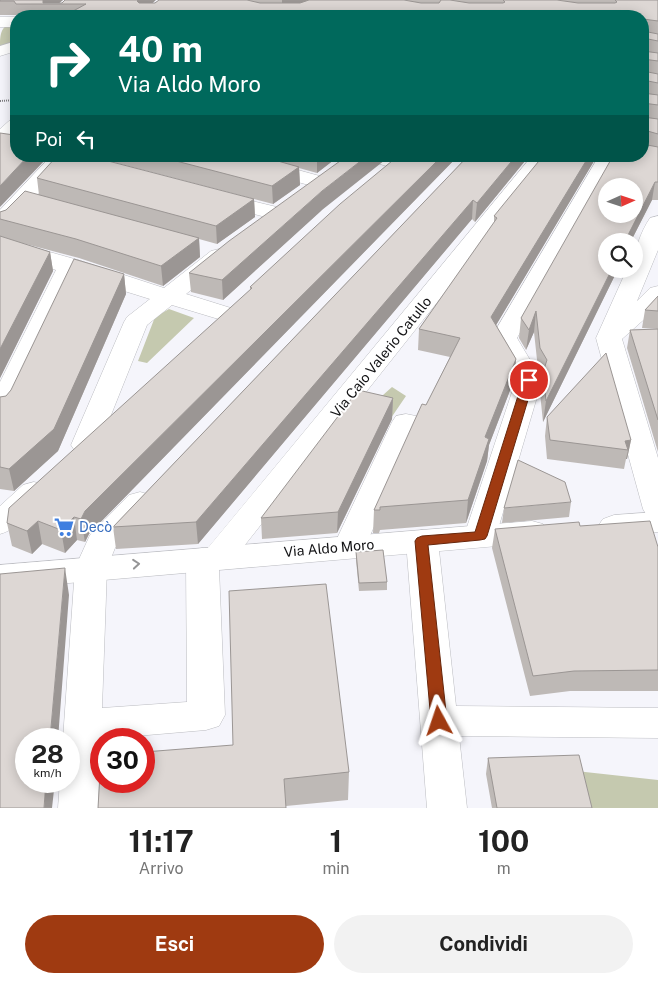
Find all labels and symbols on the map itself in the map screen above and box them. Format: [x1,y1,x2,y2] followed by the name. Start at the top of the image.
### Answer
[598,178,642,222] north arrow
[327,293,435,421] street label: Via Caio Valerio Catullo
[508,359,550,401] pin
[53,516,75,538] supermarket icon: Decò
[79,519,112,535] place label: Decò
[283,536,375,560] street label: Via Aldo Moro
[132,559,140,570] one-way arrow
[412,694,464,746] position arrow
[90,728,155,793] speed limit sign: 30

